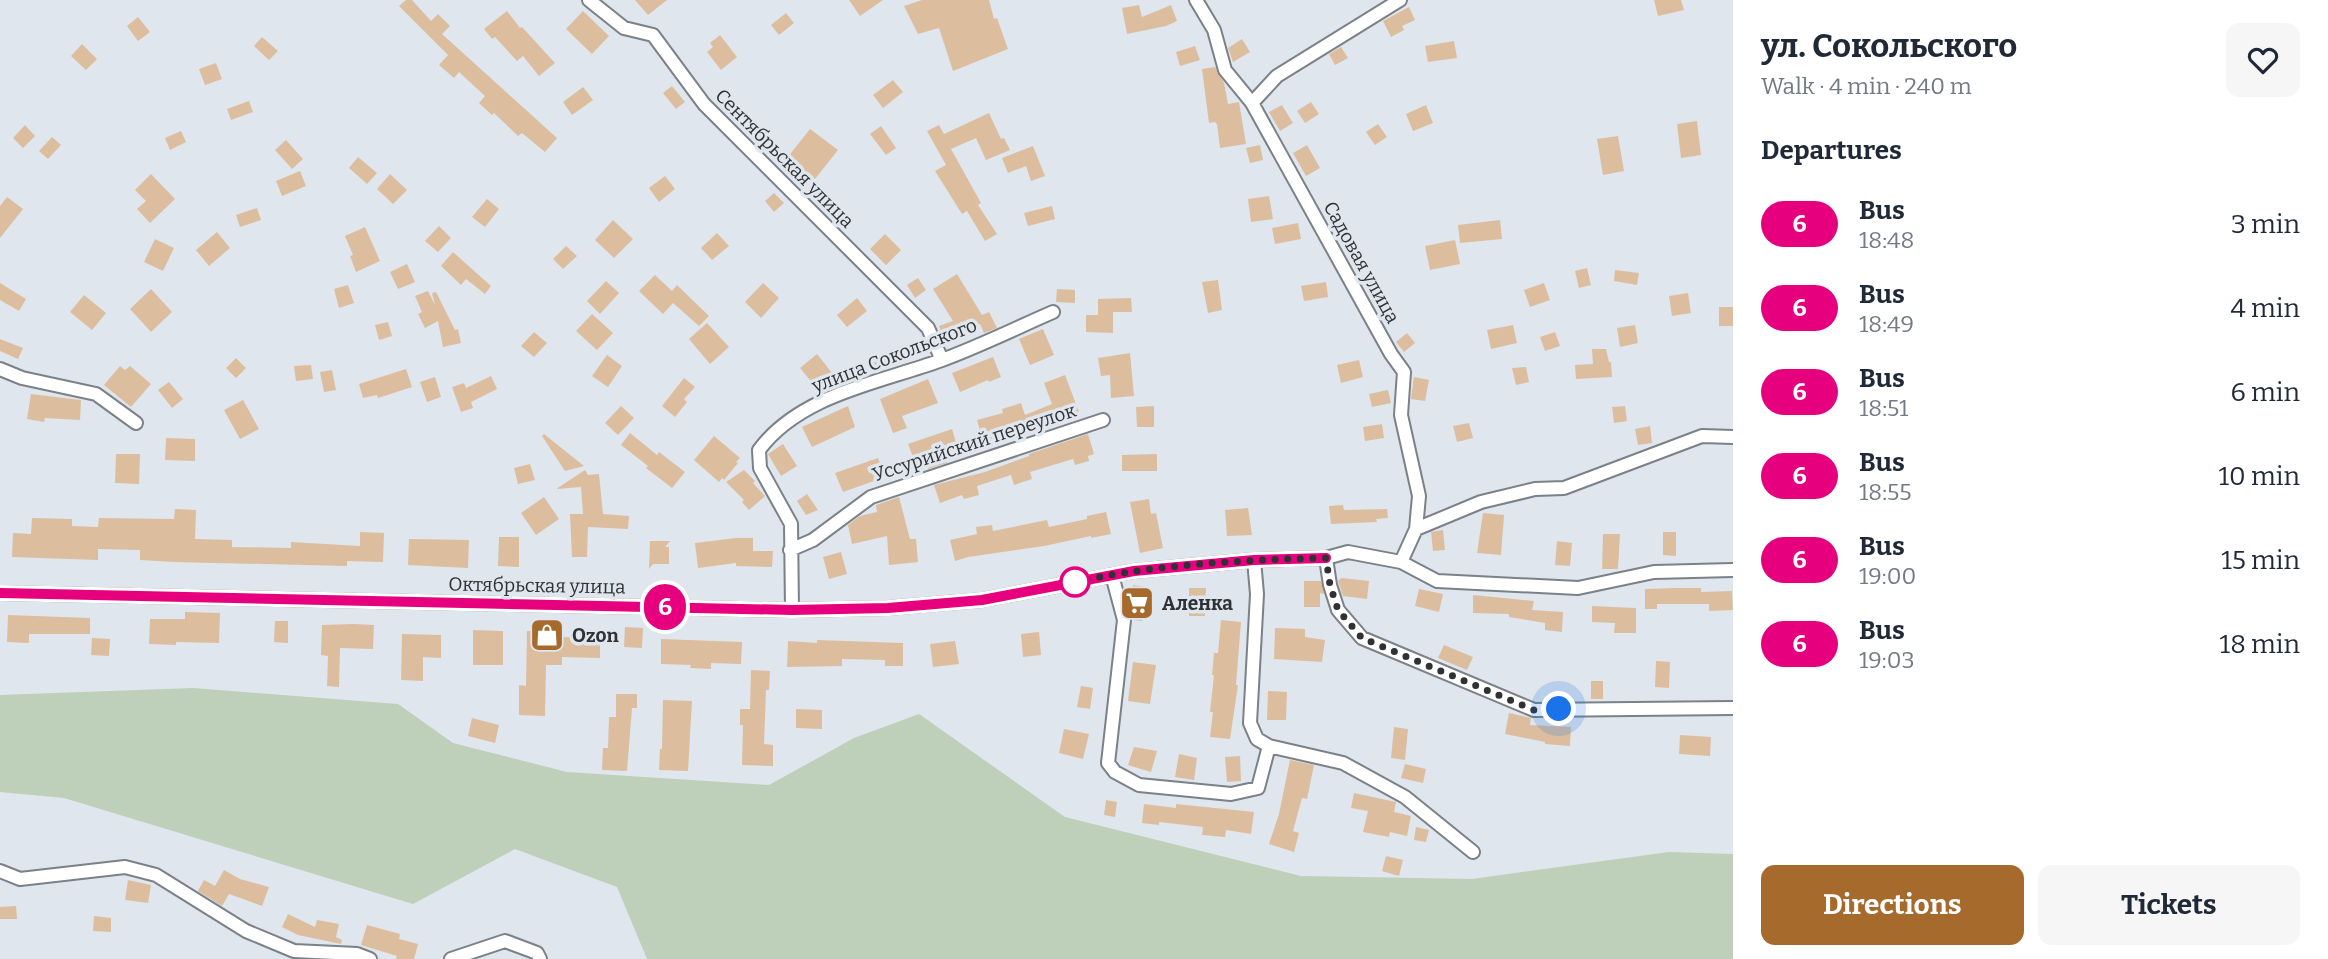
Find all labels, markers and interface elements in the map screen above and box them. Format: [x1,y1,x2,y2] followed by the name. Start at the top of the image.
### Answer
[2226,23,2300,97] button: heart
[1761,26,2017,66] text: ул. Сокольского
[1761,72,1972,100] text: Walk · 4 min · 240 m
[710,84,859,233] street label: Сентябрьская улица
[1761,135,1902,166] text: Departures
[1859,195,1905,226] text: Bus
[1319,197,1405,328] street label: Садовая улица
[2231,209,2300,240] text: 3 min
[1792,210,1807,238] text: 6
[1859,226,1914,254] text: 18:48
[1859,279,1905,310] text: Bus
[2231,293,2300,324] text: 4 min
[1792,294,1807,322] text: 6
[1859,310,1914,338] text: 18:49
[808,313,980,398] street label: улица Сокольского
[1859,363,1905,394] text: Bus
[2231,377,2300,408] text: 6 min
[1792,378,1807,406] text: 6
[1859,394,1908,422] text: 18:51
[869,398,1080,486] street label: Уссурийский переулок
[1859,447,1905,478] text: Bus
[2219,461,2300,492] text: 10 min
[1792,462,1807,490] text: 6
[1859,478,1912,506] text: 18:55
[1859,531,1905,562] text: Bus
[2221,545,2300,576] text: 15 min
[1792,546,1807,574] text: 6
[1859,562,1916,590] text: 19:00
[1060,567,1090,597] unlabelled marker
[448,572,626,599] street label: Октябрьская улица
[642,584,688,630] line badge: 6
[1118,584,1156,622] supermarket icon: Аленка
[1162,592,1233,615] place label: Аленка
[658,593,672,621] text: 6
[1859,615,1905,646] text: Bus
[528,616,566,654] shop icon: Ozon
[572,624,619,647] place label: Ozon
[2220,629,2300,660] text: 18 min
[1792,630,1807,658] text: 6
[1859,646,1915,674] text: 19:03
[1541,691,1576,726] your location
[1761,865,2024,945] button: Directions
[2038,865,2300,945] button: Tickets

